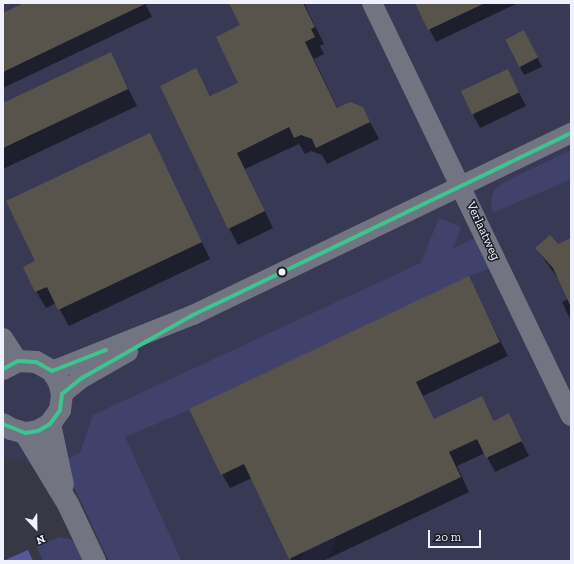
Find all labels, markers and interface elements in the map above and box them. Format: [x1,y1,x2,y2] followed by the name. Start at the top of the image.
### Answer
[463,199,503,263] street label: Verlaatweg
[277,267,287,277] unlabelled marker
[16,508,56,548] north arrow
[430,522,483,548] scale bar
[435,530,461,544] text: 20 m
[34,532,47,547] text: N

